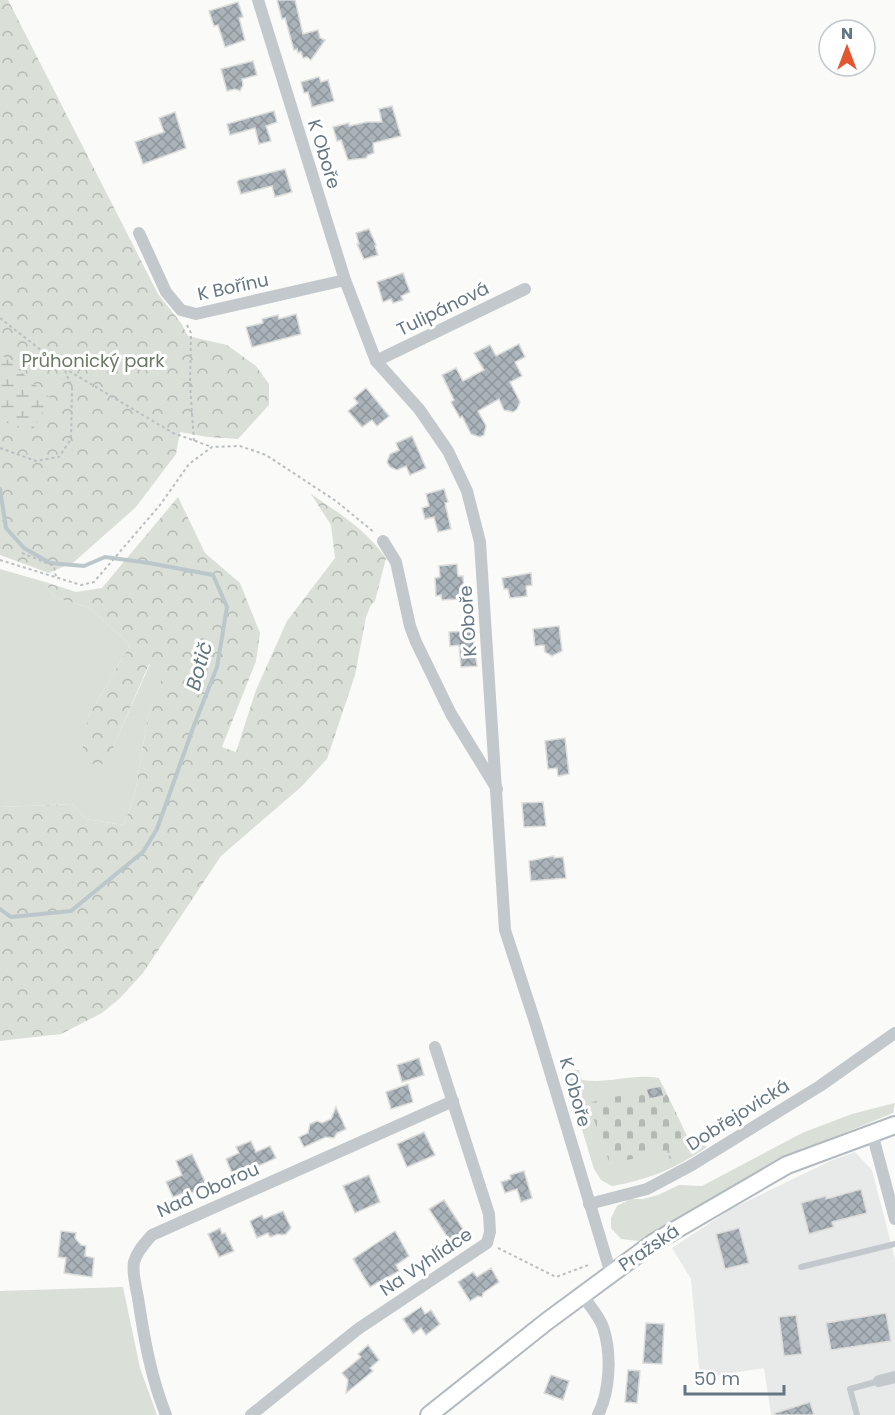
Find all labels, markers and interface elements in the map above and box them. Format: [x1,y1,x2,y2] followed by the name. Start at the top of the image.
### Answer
[817,18,877,78] north arrow
[841,22,853,45] text: N
[302,116,347,192] street label: K Oboře
[195,267,271,306] street label: K Bořínu
[392,275,493,342] street label: Tulipánová
[21,348,165,373] park label: Průhonický park
[453,585,482,657] street label: K Oboře
[179,638,219,694] water label: Botič
[554,1054,597,1130] street label: K Oboře
[681,1073,794,1156] street label: Dobřejovická
[153,1156,263,1223] street label: Nad Oborou
[613,1218,684,1277] street label: Pražská
[375,1221,477,1302] street label: Na Vyhlídce
[685,1358,784,1396] scale bar
[694,1366,740,1391] text: 50 m

